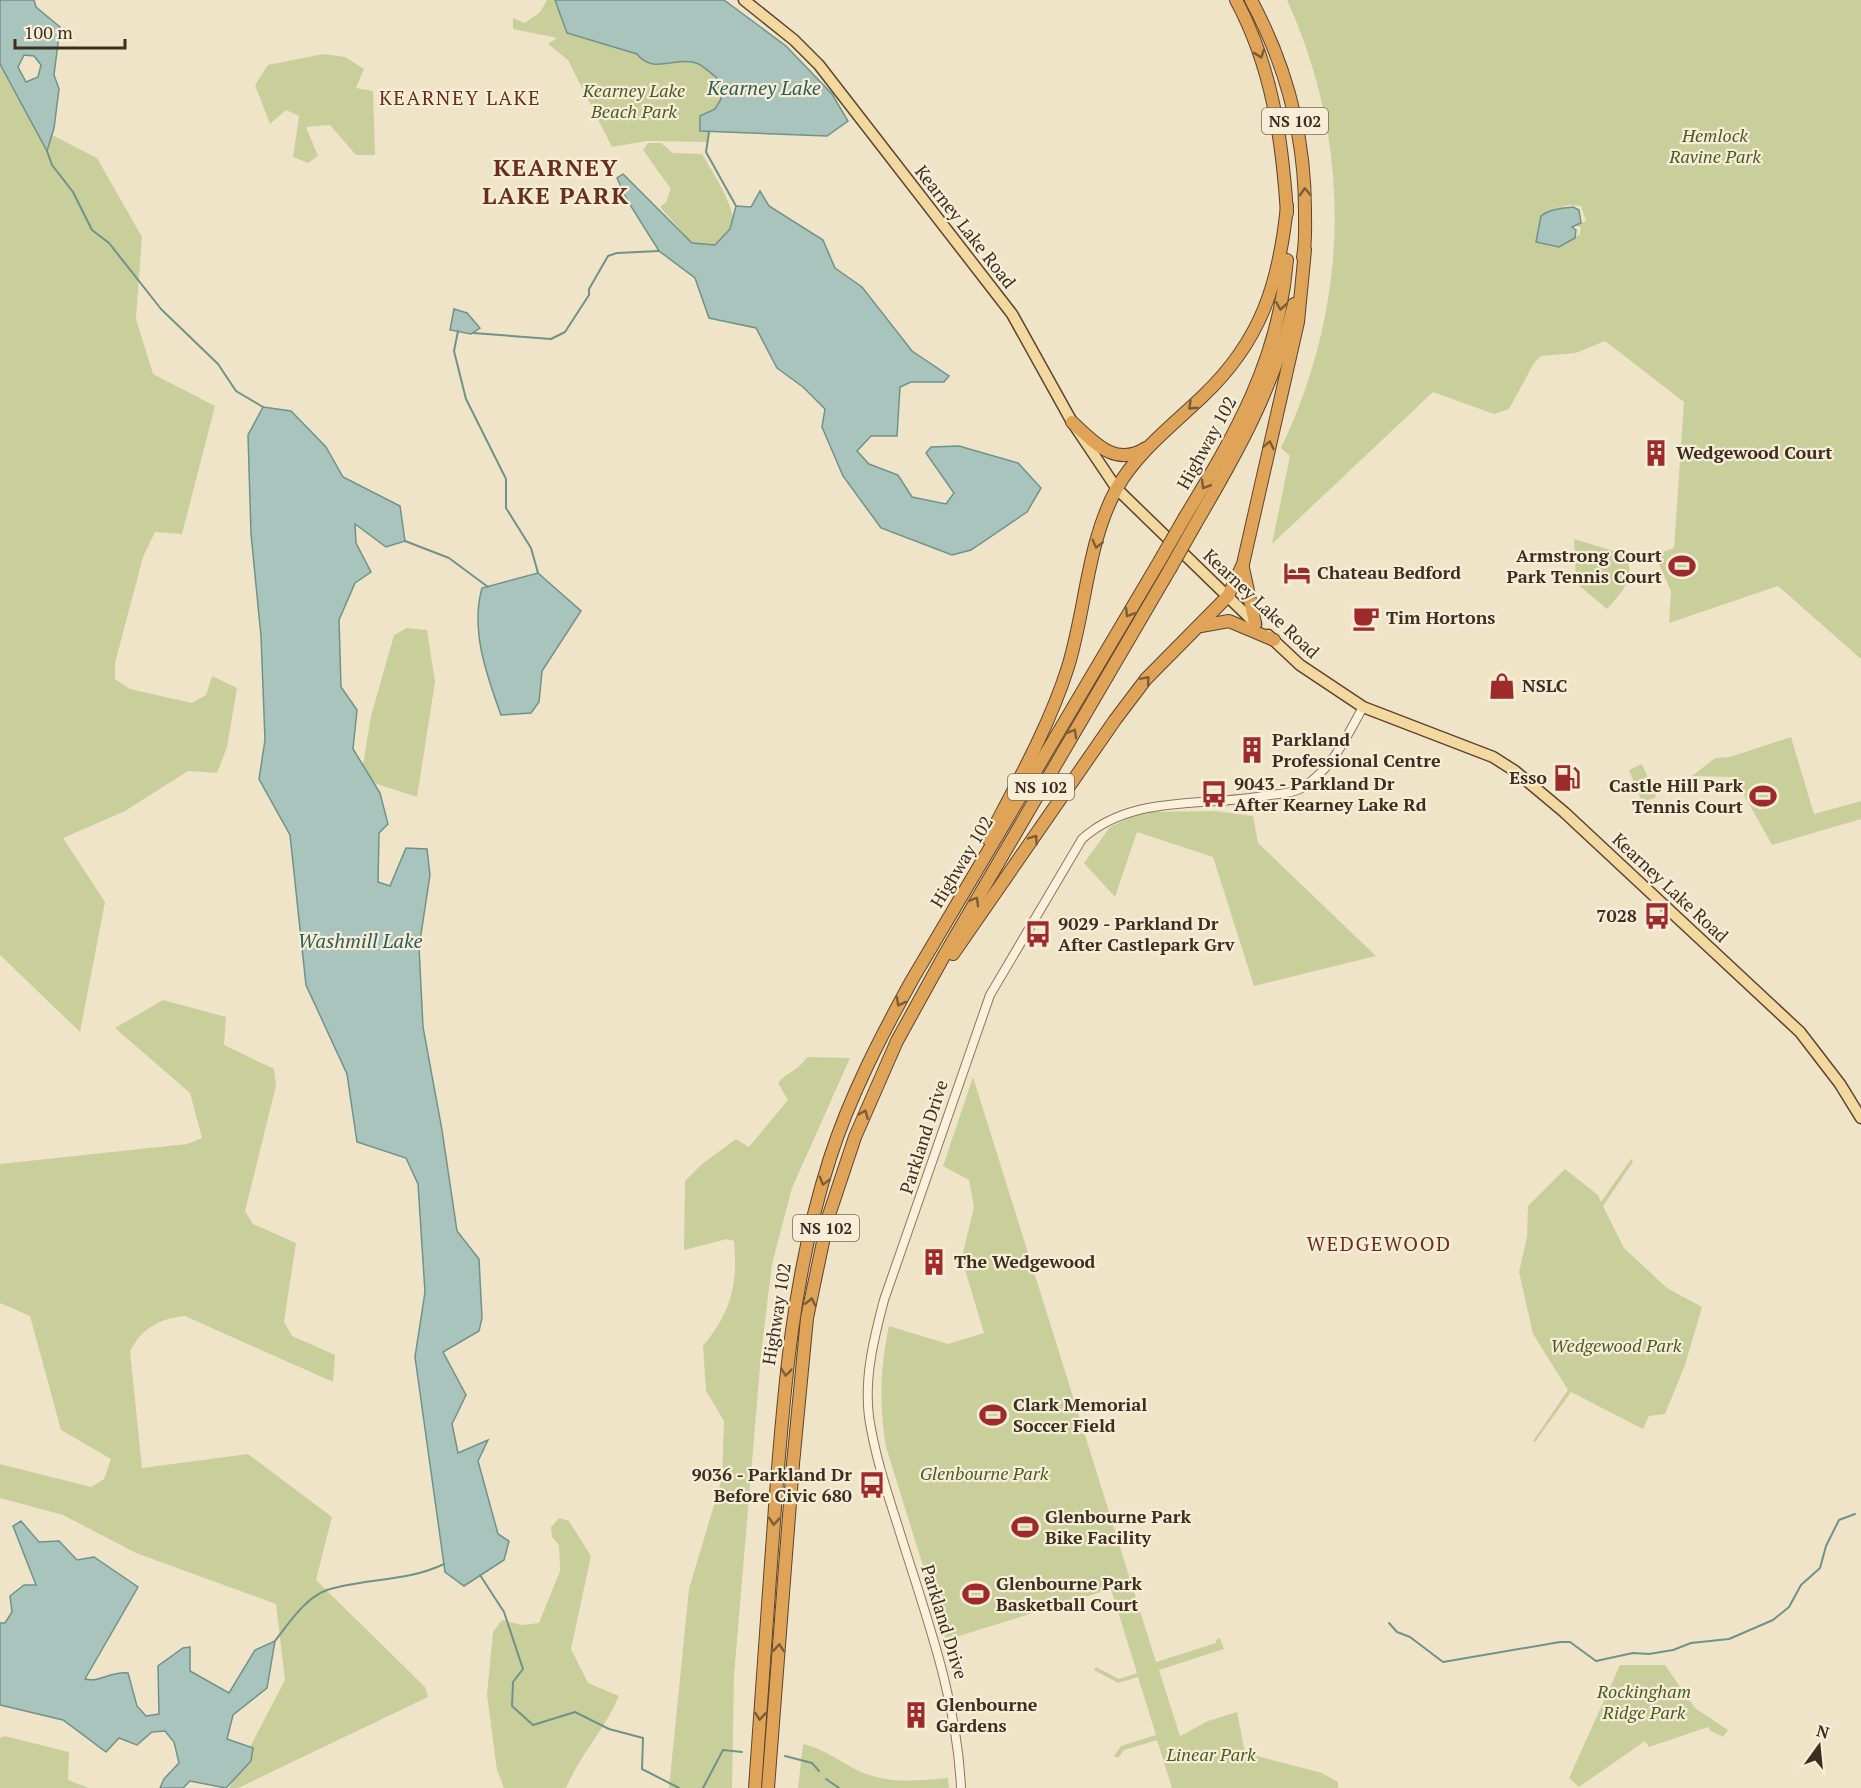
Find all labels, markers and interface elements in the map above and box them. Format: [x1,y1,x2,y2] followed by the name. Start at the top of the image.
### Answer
[15,12,124,50] scale bar
[24,20,73,44] text: 100 m
[1252,48,1265,59] one-way arrow
[706,74,821,101] water label: Kearney Lake
[582,78,685,123] park label: Kearney Lake Beach Park
[379,84,541,111] district label: KEARNEY LAKE
[1262,108,1328,134] road number: NS 102
[1668,123,1761,168] park label: Hemlock Ravine Park
[482,151,630,211] district label: KEARNEY LAKE PARK
[910,160,1022,293] street label: Kearney Lake Road
[1298,187,1311,196] one-way arrow
[1275,301,1288,311] one-way arrow
[1171,392,1242,493] street label: Highway 102
[1188,399,1199,410] one-way arrow
[1641,438,1671,468] building icon: Wedgewood Court
[1676,440,1832,464] place label: Wedgewood Court
[1261,441,1274,451] one-way arrow
[1201,479,1213,489] one-way arrow
[1092,539,1105,549] one-way arrow
[1199,543,1325,663] street label: Kearney Lake Road
[1506,543,1662,588] place label: Armstrong Court Park Tennis Court
[1667,551,1697,581] sports icon: Armstrong Court Park Tennis Court
[1282,558,1312,588] hotel icon: Chateau Bedford
[1317,560,1461,584] place label: Chateau Bedford
[1351,603,1381,633] cafe icon: Tim Hortons
[1386,605,1495,629] place label: Tim Hortons
[1125,607,1137,617] one-way arrow
[1487,671,1517,701] shop icon: NSLC
[1522,673,1568,697] place label: NSLC
[1139,676,1150,687] one-way arrow
[1272,727,1441,772] place label: Parkland Professional Centre
[1066,729,1077,739] one-way arrow
[1237,735,1267,765] building icon: Parkland Professional Centre
[1552,763,1582,793] fuel station icon: Esso
[1509,765,1547,789] place label: Esso
[1234,771,1427,816] place label: 9043 - Parkland Dr After Kearney Lake Rd
[1609,773,1744,818] place label: Castle Hill Park Tennis Court
[1008,774,1074,800] road number: NS 102
[1199,779,1229,809] bus stop icon: 9043 - Parkland Dr After Kearney Lake Rd
[1748,781,1778,811] sports icon: Castle Hill Park Tennis Court
[924,811,998,912] street label: Highway 102
[1608,827,1734,947] street label: Kearney Lake Road
[1027,835,1038,846] one-way arrow
[968,897,979,907] one-way arrow
[1642,901,1672,931] bus stop icon: 7028
[1596,903,1637,927] place label: 7028
[1058,911,1235,956] place label: 9029 - Parkland Dr After Castlepark Grv
[1023,919,1053,949] bus stop icon: 9029 - Parkland Dr After Castlepark Grv
[297,927,423,954] water label: Washmill Lake
[896,996,907,1006] one-way arrow
[893,1077,953,1197] street label: Parkland Drive
[857,1110,869,1121] one-way arrow
[818,1176,831,1186] one-way arrow
[793,1215,859,1241] road number: NS 102
[1306,1230,1452,1257] district label: WEDGEWOOD
[919,1247,949,1277] building icon: The Wedgewood
[954,1249,1096,1273] place label: The Wedgewood
[756,1261,796,1367] street label: Highway 102
[804,1297,817,1307] one-way arrow
[1551,1333,1682,1357] park label: Wedgewood Park
[780,1367,793,1376] one-way arrow
[1013,1392,1147,1437] place label: Clark Memorial Soccer Field
[978,1400,1008,1430] sports icon: Clark Memorial Soccer Field
[920,1461,1049,1485] park label: Glenbourne Park
[691,1462,852,1507] place label: 9036 - Parkland Dr Before Civic 680
[857,1470,887,1500] bus stop icon: 9036 - Parkland Dr Before Civic 680
[1045,1504,1192,1549] place label: Glenbourne Park Bike Facility
[1010,1512,1040,1542] sports icon: Glenbourne Park Bike Facility
[768,1517,781,1526] one-way arrow
[916,1562,974,1682] street label: Parkland Drive
[996,1571,1143,1616] place label: Glenbourne Park Basketball Court
[961,1579,991,1609] sports icon: Glenbourne Park Basketball Court
[772,1643,785,1652] one-way arrow
[1596,1679,1691,1724] park label: Rockingham Ridge Park
[936,1692,1038,1737] place label: Glenbourne Gardens
[901,1700,931,1730] building icon: Glenbourne Gardens
[754,1711,767,1720] one-way arrow
[1789,1716,1849,1776] north arrow
[1814,1719,1832,1744] text: N
[1165,1742,1256,1766] park label: Linear Park

